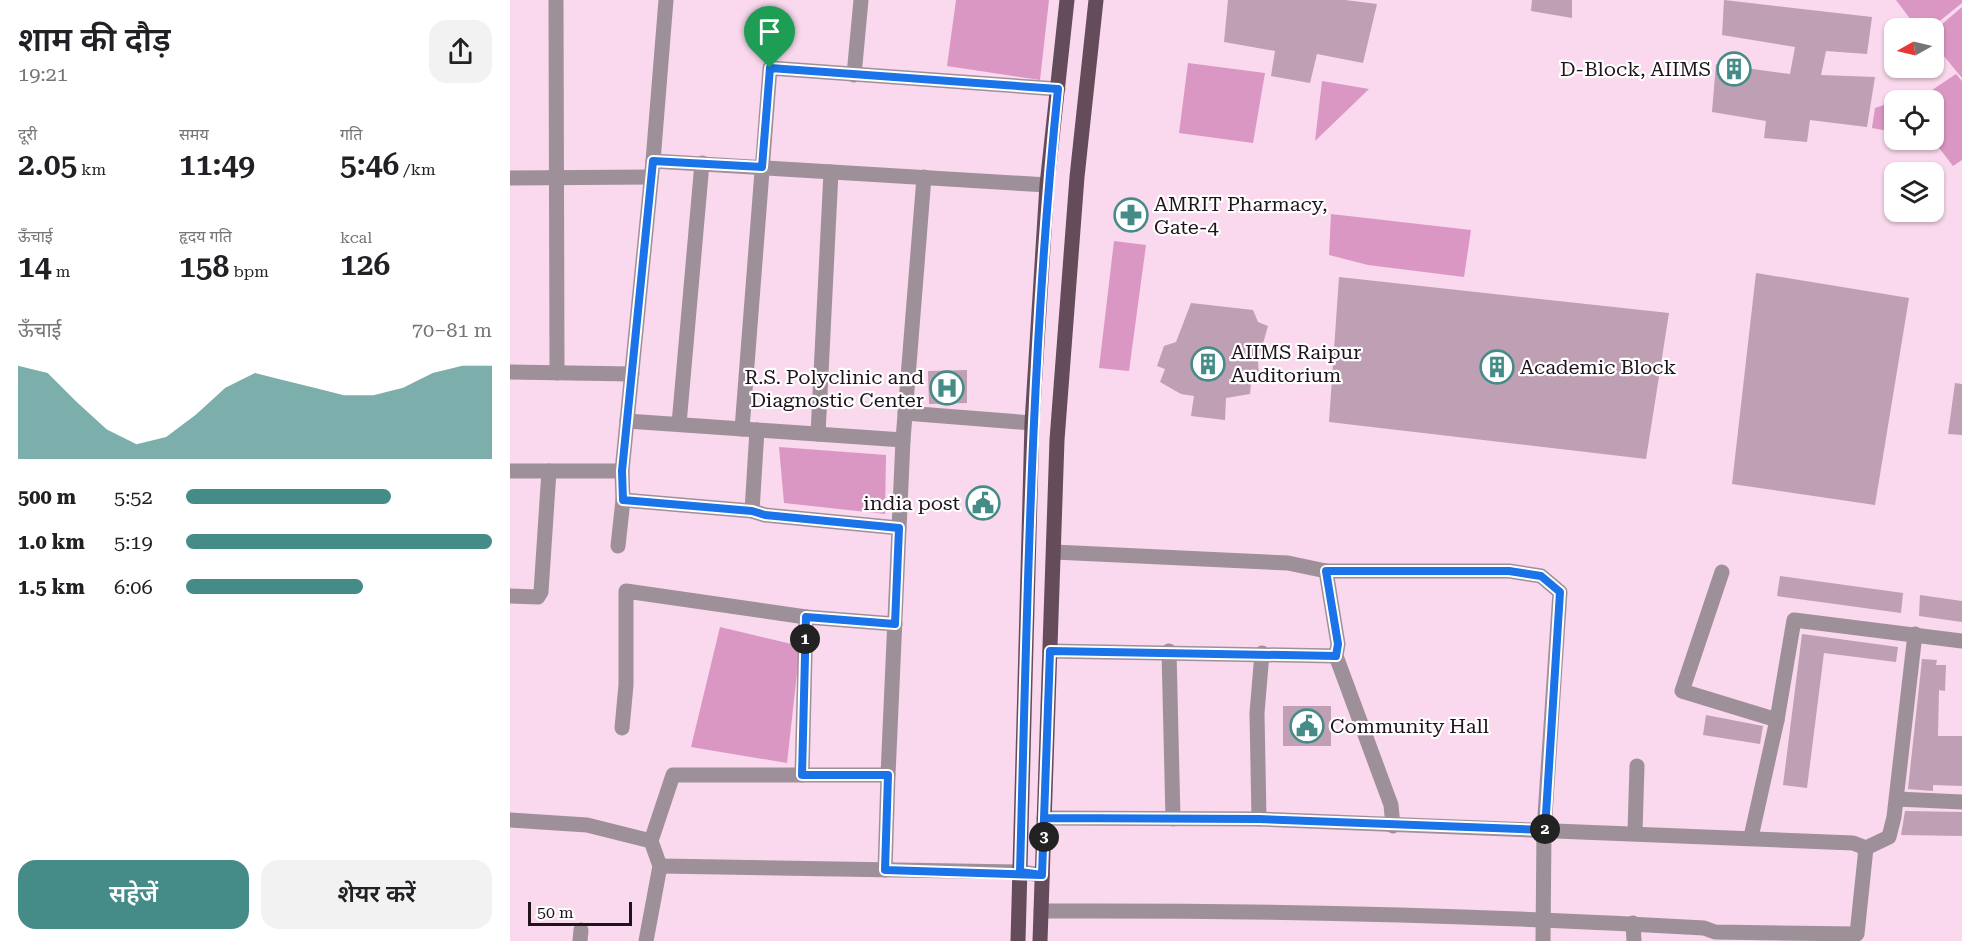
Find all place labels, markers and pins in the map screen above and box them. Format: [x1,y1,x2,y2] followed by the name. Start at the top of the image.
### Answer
[744,6,795,68] pin
[1716,51,1752,87] building icon: D-Block, AIIMS
[1560,57,1711,81] place label: D-Block, AIIMS
[1154,192,1328,239] place label: AMRIT Pharmacy, Gate-4
[1113,197,1149,233] pharmacy icon: AMRIT Pharmacy, Gate-4
[1231,340,1361,387] place label: AIIMS Raipur Auditorium
[1190,346,1226,382] building icon: AIIMS Raipur Auditorium
[1479,349,1515,385] building icon: Academic Block
[1520,355,1676,379] place label: Academic Block
[744,365,924,412] place label: R.S. Polyclinic and Diagnostic Center
[929,370,965,406] hospital icon: R.S. Polyclinic and Diagnostic Center
[965,485,1001,521] public building icon: india post
[863,491,961,515] place label: india post
[790,624,820,654] pin: 1
[1289,708,1325,744] public building icon: Community Hall
[1330,714,1489,738] place label: Community Hall
[1530,814,1560,844] pin: 2
[1029,822,1059,852] pin: 3

